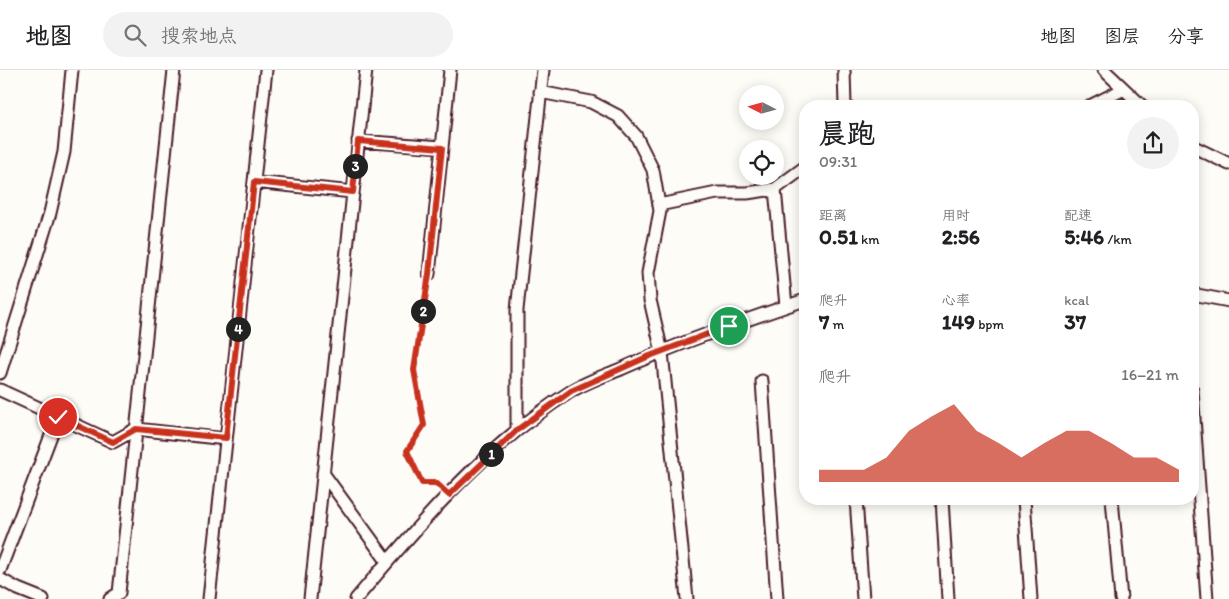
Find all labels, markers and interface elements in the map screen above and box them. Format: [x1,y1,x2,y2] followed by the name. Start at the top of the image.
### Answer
[103,12,453,57] search box
[25,21,73,50] text: 地图
[121,21,149,49] icon: search
[161,24,237,47] text: 搜索地点
[1040,25,1076,47] text: 地图
[1104,25,1140,47] text: 图层
[1168,25,1204,47] text: 分享
[739,85,784,130] north arrow
[739,85,784,185] map controls
[819,116,875,150] text: 晨跑
[1127,117,1179,169] button: share
[739,140,784,185] button: locate
[819,152,857,171] text: 09:31
[342,154,368,178] pin: 3
[352,158,359,175] text: 3
[819,207,847,224] text: 距离
[942,207,970,224] text: 用时
[1064,207,1092,224] text: 配速
[819,224,858,249] text: 0.51
[942,224,980,249] text: 2:56
[1064,224,1104,249] text: 5:46
[858,231,880,248] text: km
[1104,231,1132,248] text: /km
[819,292,847,309] text: 爬升
[942,292,970,309] text: 心率
[1064,292,1089,309] text: kcal
[410,298,436,324] pin: 2
[420,303,427,320] text: 2
[708,305,750,347] pin
[819,309,829,334] text: 7
[942,309,975,334] text: 149
[1064,309,1086,334] text: 37
[715,312,743,340] icon: arrive
[226,316,250,342] pin: 4
[829,316,844,333] text: m
[975,316,1004,333] text: bpm
[234,321,243,338] text: 4
[1121,365,1179,384] text: 16–21 m
[819,367,851,386] text: 爬升
[37,396,79,438] pin
[44,403,72,431] icon: check
[478,442,504,466] pin: 1
[488,446,495,463] text: 1

